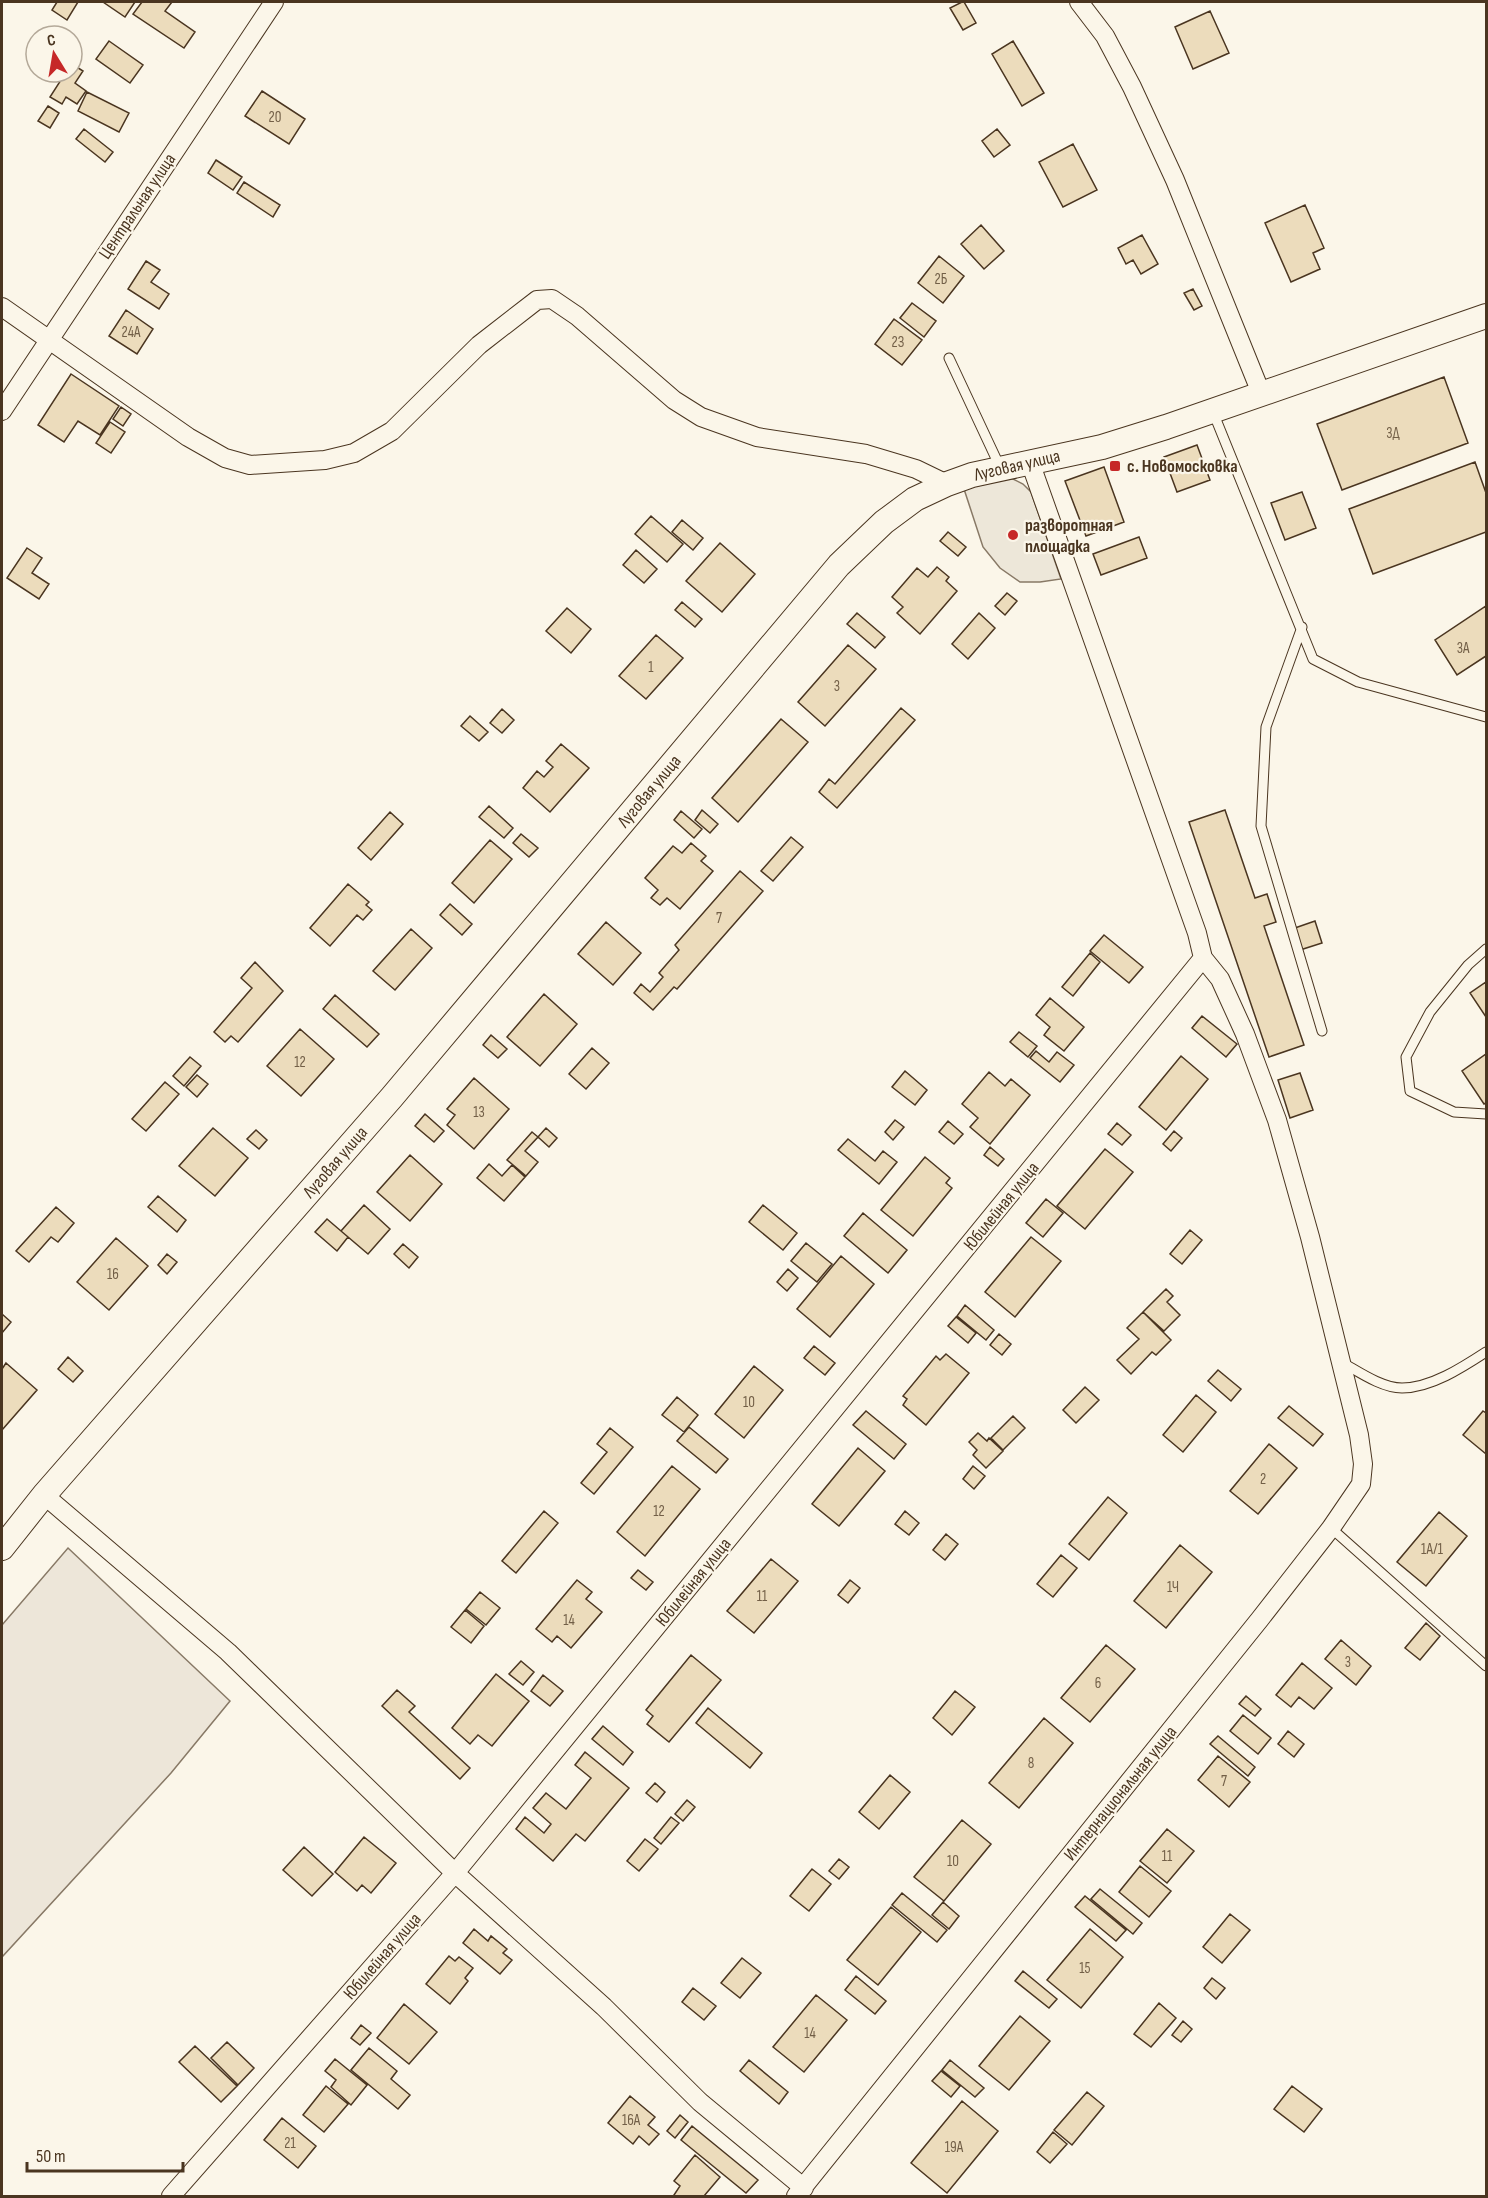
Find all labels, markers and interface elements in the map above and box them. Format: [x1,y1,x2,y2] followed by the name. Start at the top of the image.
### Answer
[24,24,84,84] north arrow
[46,31,57,51] text: С
[269,108,281,127] house number: 20
[94,150,180,263] street label: Центральная улица
[935,270,948,289] house number: 2Б
[122,323,141,342] house number: 24А
[892,333,904,352] house number: 2З
[1386,424,1401,443] house number: 3Д
[971,445,1062,486] street label: Луговая улица
[1127,456,1238,477] place label: с. Новомосковка
[1108,459,1122,473] marker: с. Новомосковка
[1025,515,1113,557] place label: разворотная площадка
[1006,528,1020,542] marker: разворотная площадка
[1457,639,1470,658] house number: 3А
[648,658,654,677] house number: 1
[834,677,840,696] house number: 3
[613,751,686,832] street label: Луговая улица
[716,909,722,928] house number: 7
[294,1053,306,1072] house number: 12
[473,1103,485,1122] house number: 13
[298,1122,372,1203] street label: Луговая улица
[959,1158,1043,1255] street label: Юбилейная улица
[107,1265,119,1284] house number: 16
[743,1393,755,1412] house number: 10
[1260,1470,1266,1489] house number: 2
[653,1502,665,1521] house number: 12
[651,1534,735,1631] street label: Юбилейная улица
[1421,1540,1444,1559] house number: 1А/1
[1167,1578,1179,1597] house number: 1Ч
[757,1587,768,1606] house number: 11
[563,1611,575,1630] house number: 14
[1345,1653,1351,1672] house number: 3
[1095,1674,1101,1693] house number: 6
[1060,1722,1181,1865] street label: Интернациональная улица
[1028,1754,1034,1773] house number: 8
[1221,1772,1227,1791] house number: 7
[1162,1847,1173,1866] house number: 11
[947,1852,959,1871] house number: 10
[339,1909,426,2004] street label: Юбилейная улица
[1079,1959,1091,1978] house number: 15
[804,2024,816,2043] house number: 14
[622,2111,641,2130] house number: 16А
[284,2134,296,2153] house number: 21
[27,2135,183,2173] scale bar
[945,2138,964,2157] house number: 19А
[36,2146,66,2167] text: 50 m

